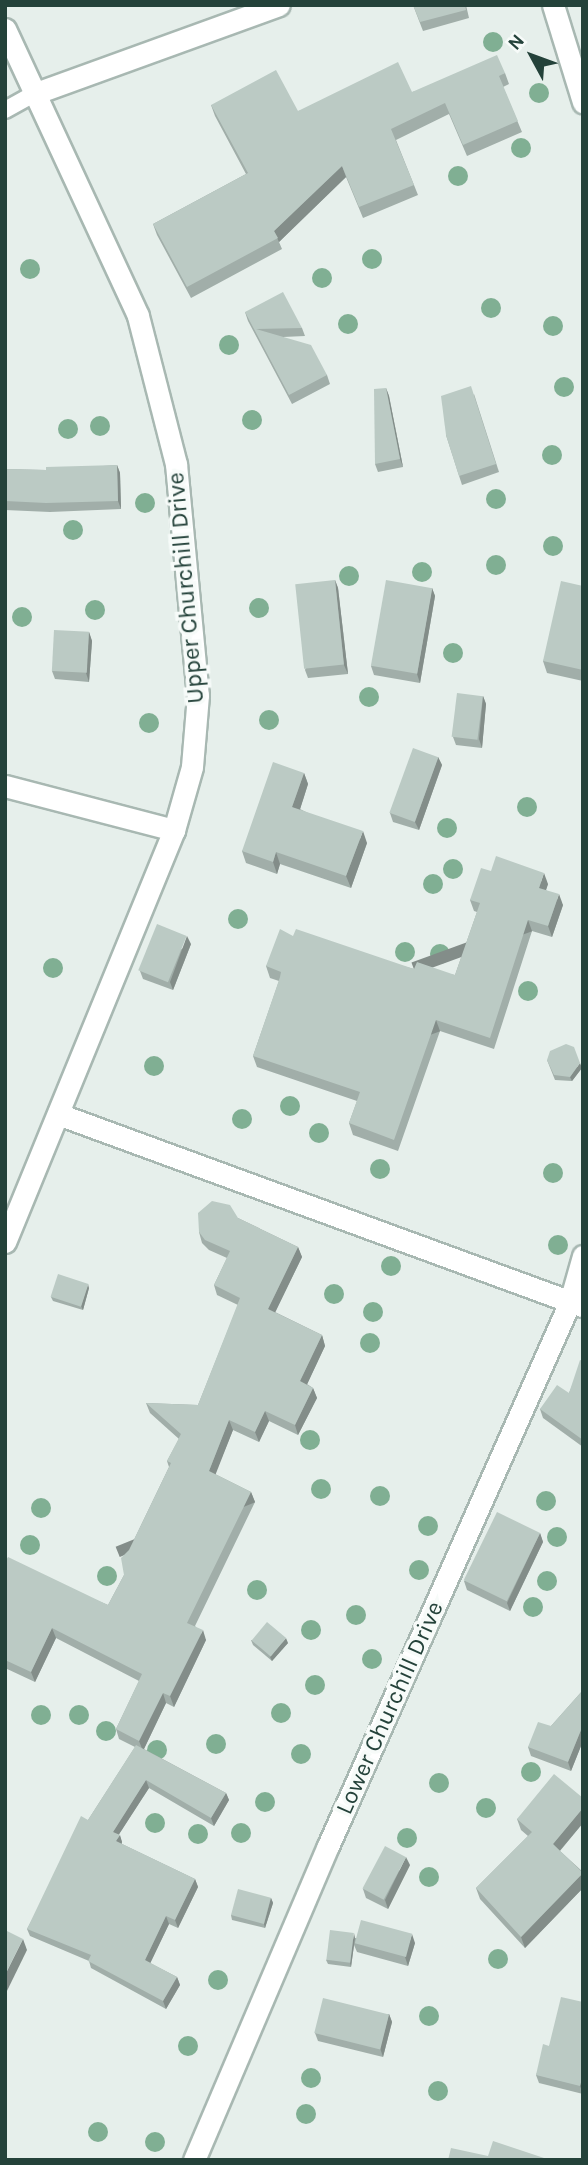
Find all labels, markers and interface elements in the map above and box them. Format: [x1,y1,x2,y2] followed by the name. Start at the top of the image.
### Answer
[497,21,567,91] north arrow
[503,30,529,55] text: N
[162,471,210,705] street label: Upper Churchill Drive
[330,1597,450,1819] street label: Lower Churchill Drive

